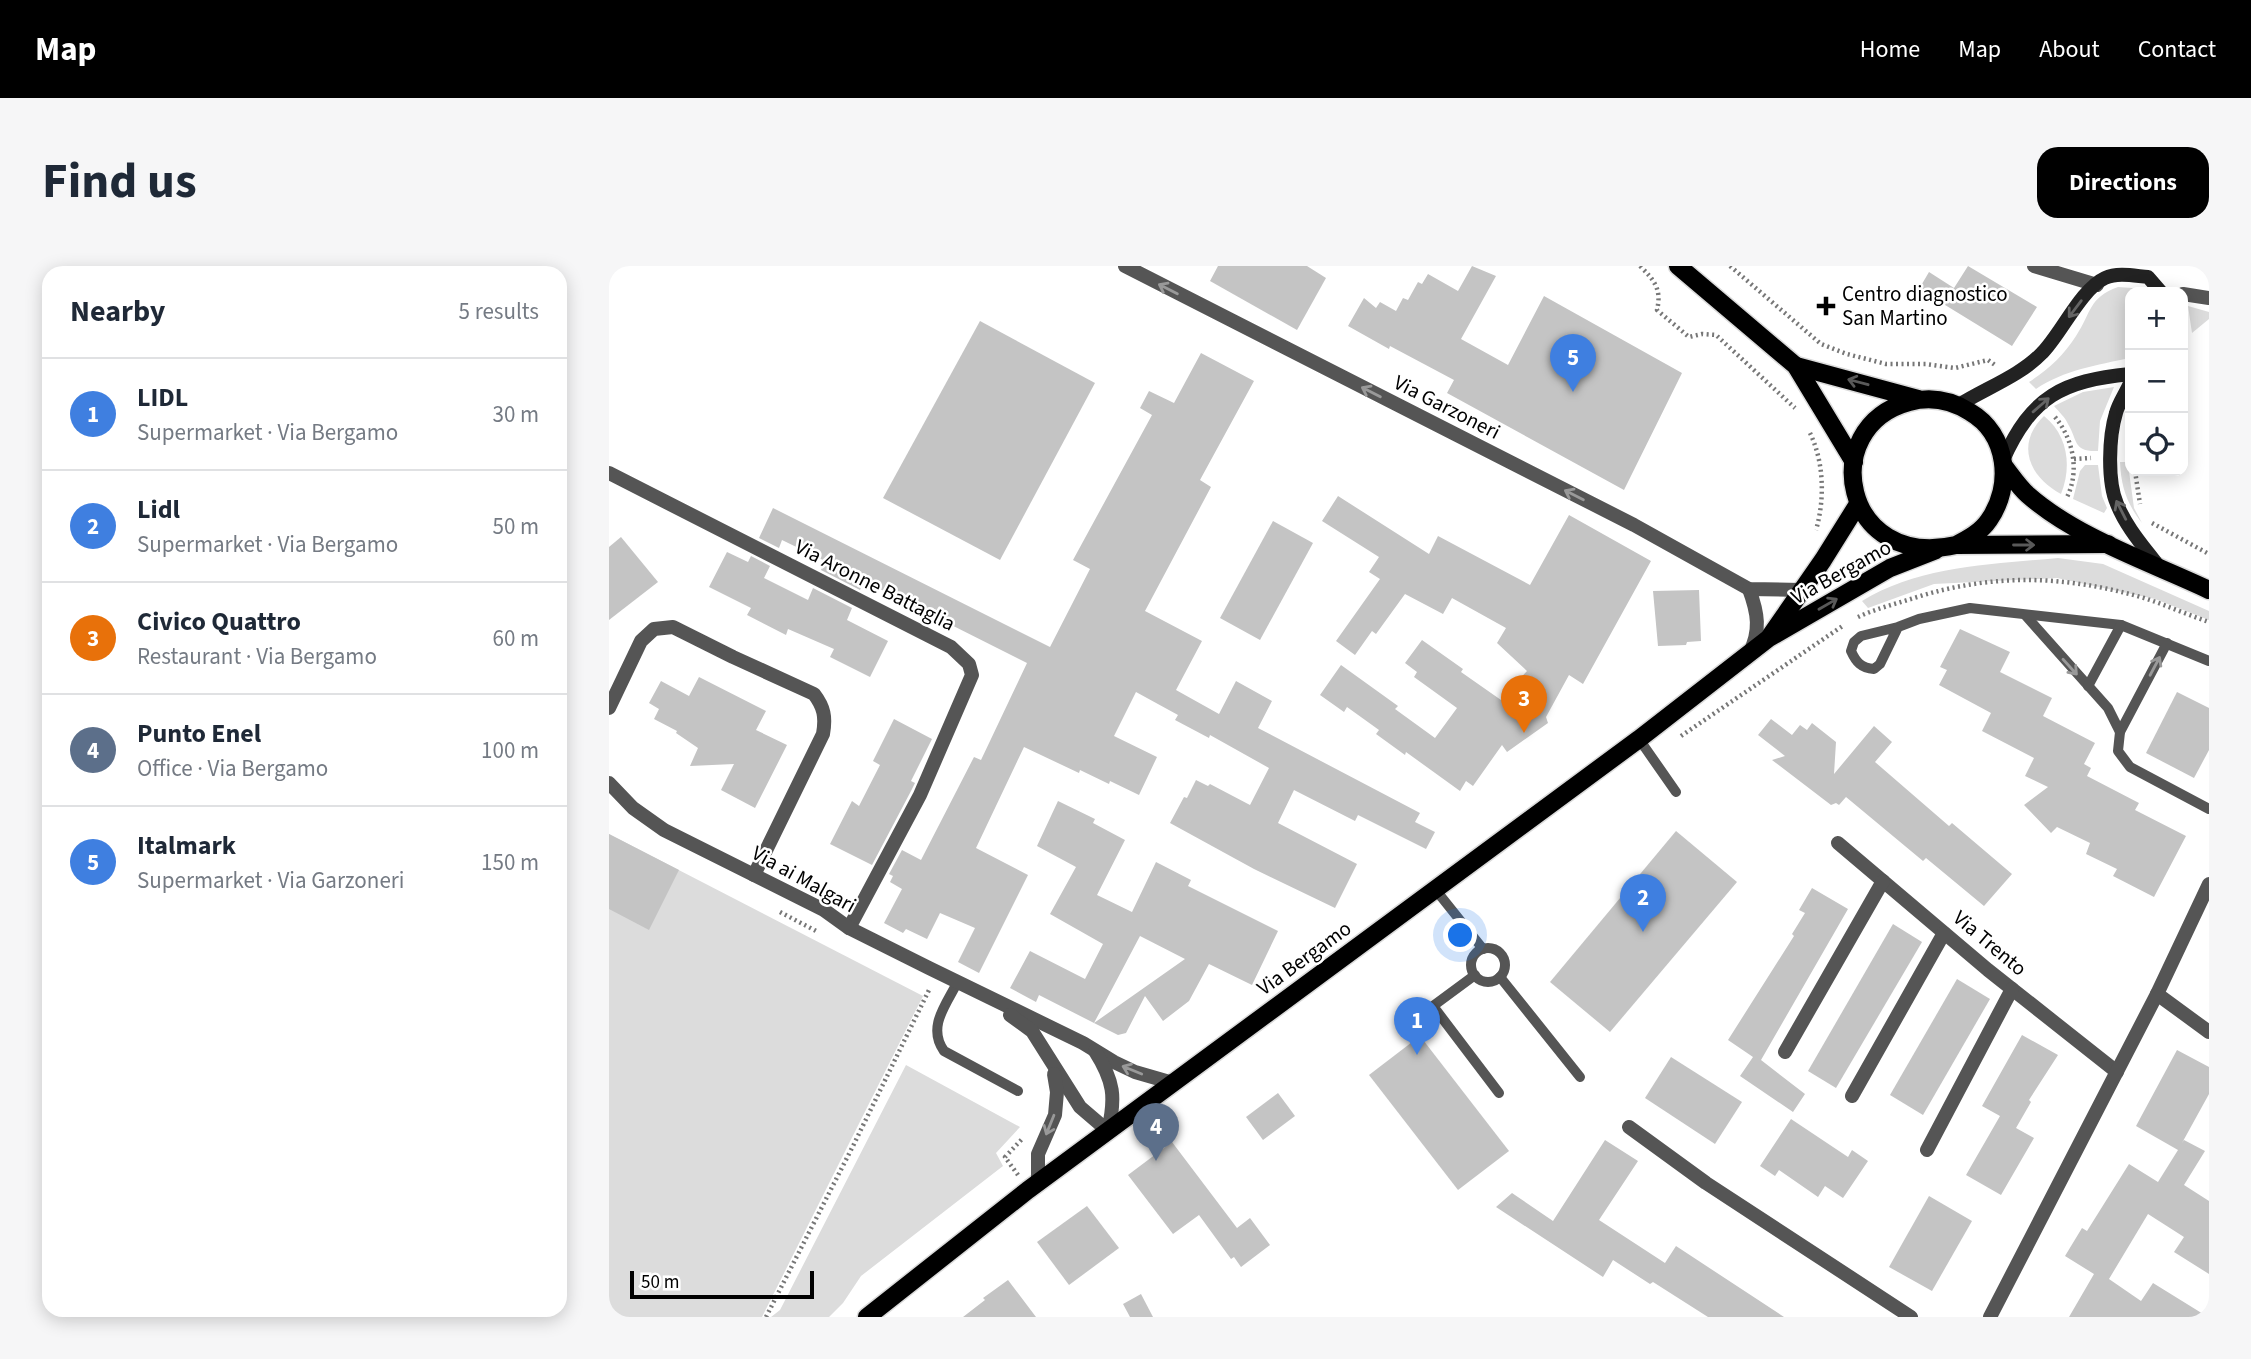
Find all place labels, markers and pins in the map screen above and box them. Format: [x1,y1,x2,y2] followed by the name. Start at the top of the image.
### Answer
[1842,279,2008,333] place label: Centro diagnostico San Martino
[1816,296,1836,316] marker: Centro diagnostico San Martino
[1550,334,1596,392] pin: 5
[1501,675,1547,733] pin: 3
[1620,874,1666,932] pin: 2
[1394,997,1440,1055] pin: 1
[1133,1103,1179,1161] pin: 4

